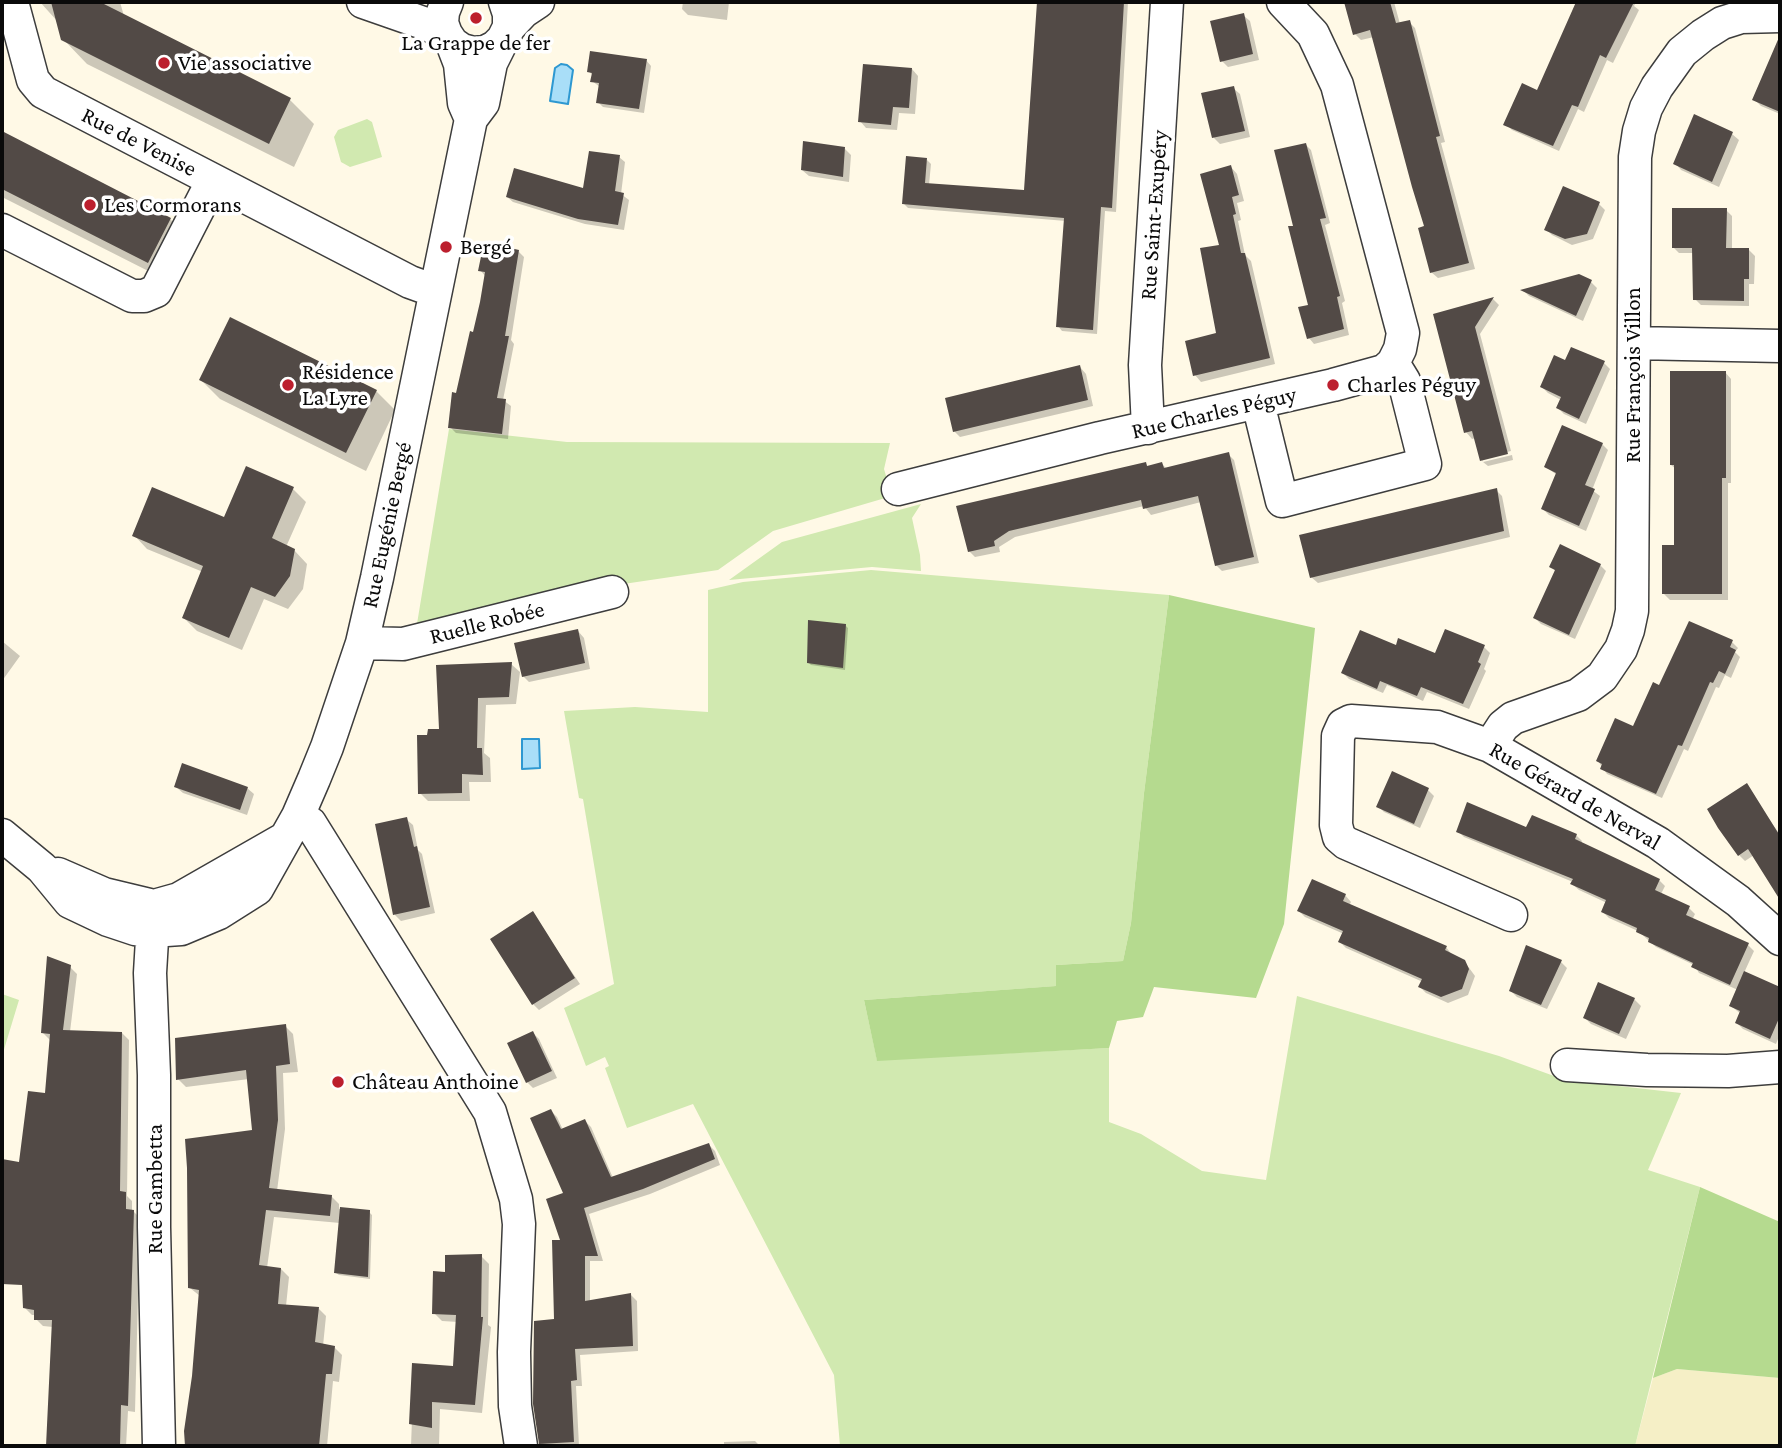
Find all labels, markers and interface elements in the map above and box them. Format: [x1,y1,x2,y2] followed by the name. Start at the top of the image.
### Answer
[468,10,484,26] marker: La Grappe de fer
[401,29,551,57] place label: La Grappe de fer
[178,49,312,77] place label: Vie associative
[156,55,172,71] marker: Vie associative
[77,101,201,183] street label: Rue de Venise
[1134,129,1174,301] street label: Rue Saint-Exupéry
[104,191,242,219] place label: Les Cormorans
[82,197,98,213] marker: Les Cormorans
[460,233,512,261] place label: Bergé
[438,239,454,255] marker: Bergé
[1619,287,1647,463] street label: Rue François Villon
[302,358,394,412] place label: Résidence La Lyre
[1347,371,1476,399] place label: Charles Péguy
[280,377,296,393] marker: Résidence La Lyre
[1325,377,1341,393] marker: Charles Péguy
[1129,381,1299,445] street label: Rue Charles Péguy
[356,439,418,611] street label: Rue Eugénie Bergé
[427,595,547,651] street label: Ruelle Robée
[1484,736,1666,856] street label: Rue Gérard de Nerval
[352,1068,519,1096] place label: Château Anthoine
[330,1074,346,1090] marker: Château Anthoine
[141,1124,169,1254] street label: Rue Gambetta

